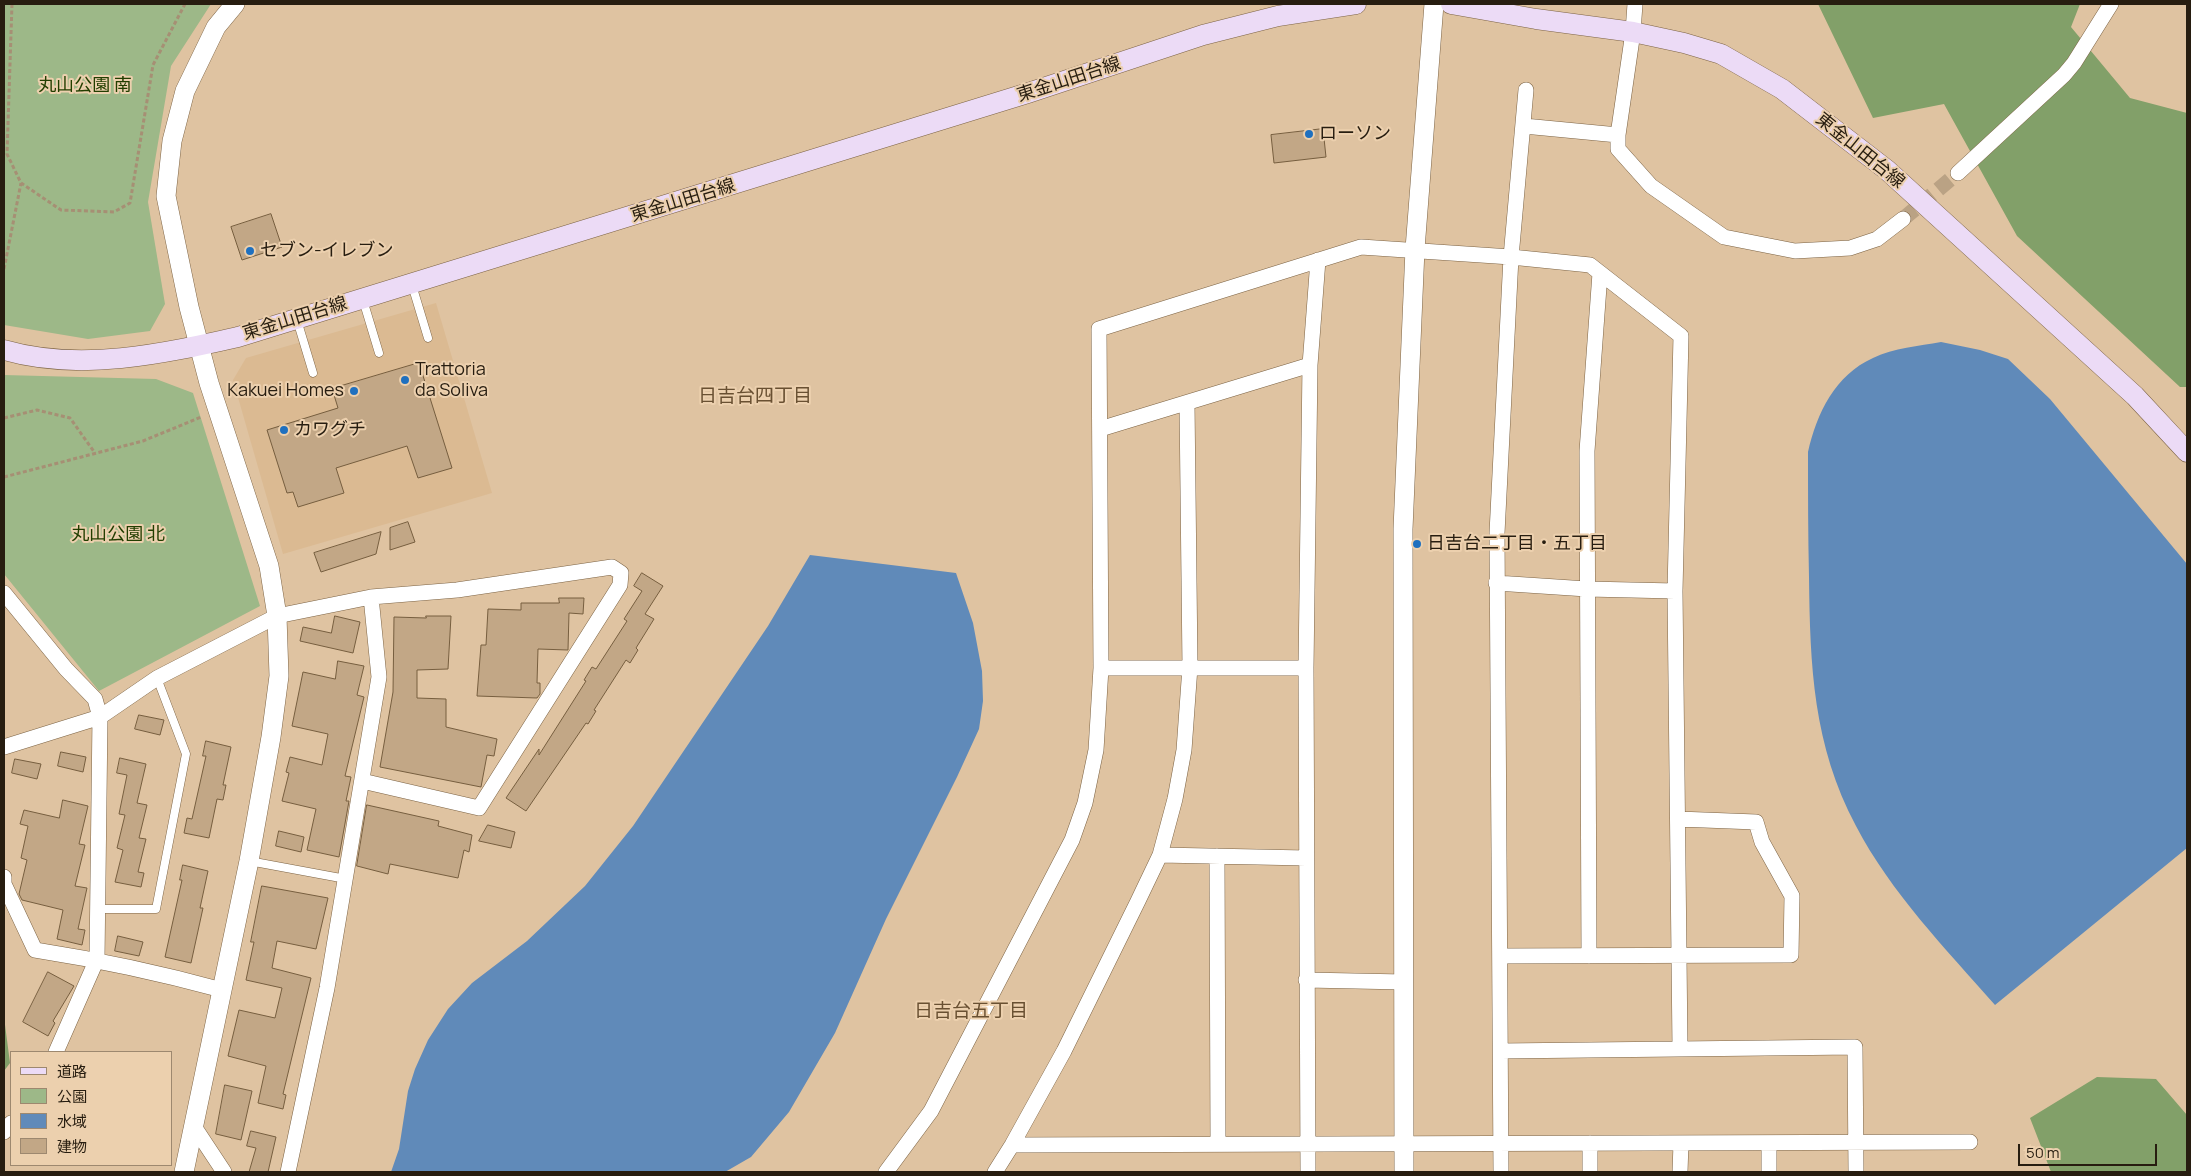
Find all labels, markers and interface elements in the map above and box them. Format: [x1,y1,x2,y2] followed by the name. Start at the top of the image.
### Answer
[1014,53,1124,107] street label: 東金山田台線
[38,75,132,97] park label: 丸山公園 南
[1811,109,1909,193] street label: 東金山田台線
[1319,123,1391,145] place label: ローソン
[1303,128,1315,140] marker: ローソン
[628,175,738,227] street label: 東金山田台線
[260,240,394,262] place label: セブン-イレブン
[244,245,256,257] marker: セブン-イレブン
[240,293,350,345] street label: 東金山田台線
[415,359,488,402] place label: Trattoria da Soliva
[399,374,411,386] marker: Trattoria da Soliva
[227,380,344,402] place label: Kakuei Homes
[348,385,360,397] marker: Kakuei Homes
[698,386,812,408] district label: 日吉台四丁目
[294,419,366,441] place label: カワグチ
[278,424,290,436] marker: カワグチ
[71,524,165,546] park label: 丸山公園 北
[1427,533,1607,555] place label: 日吉台二丁目・五丁目
[1411,538,1423,550] marker: 日吉台二丁目・五丁目
[914,1001,1028,1023] district label: 日吉台五丁目
[10,1051,172,1166] legend
[57,1061,87,1082] text: 道路
[57,1086,87,1107] text: 公園
[57,1111,87,1132] text: 水域
[2021,1134,2160,1166] scale bar
[57,1136,87,1157] text: 建物
[2026,1142,2060,1163] text: 50 m

